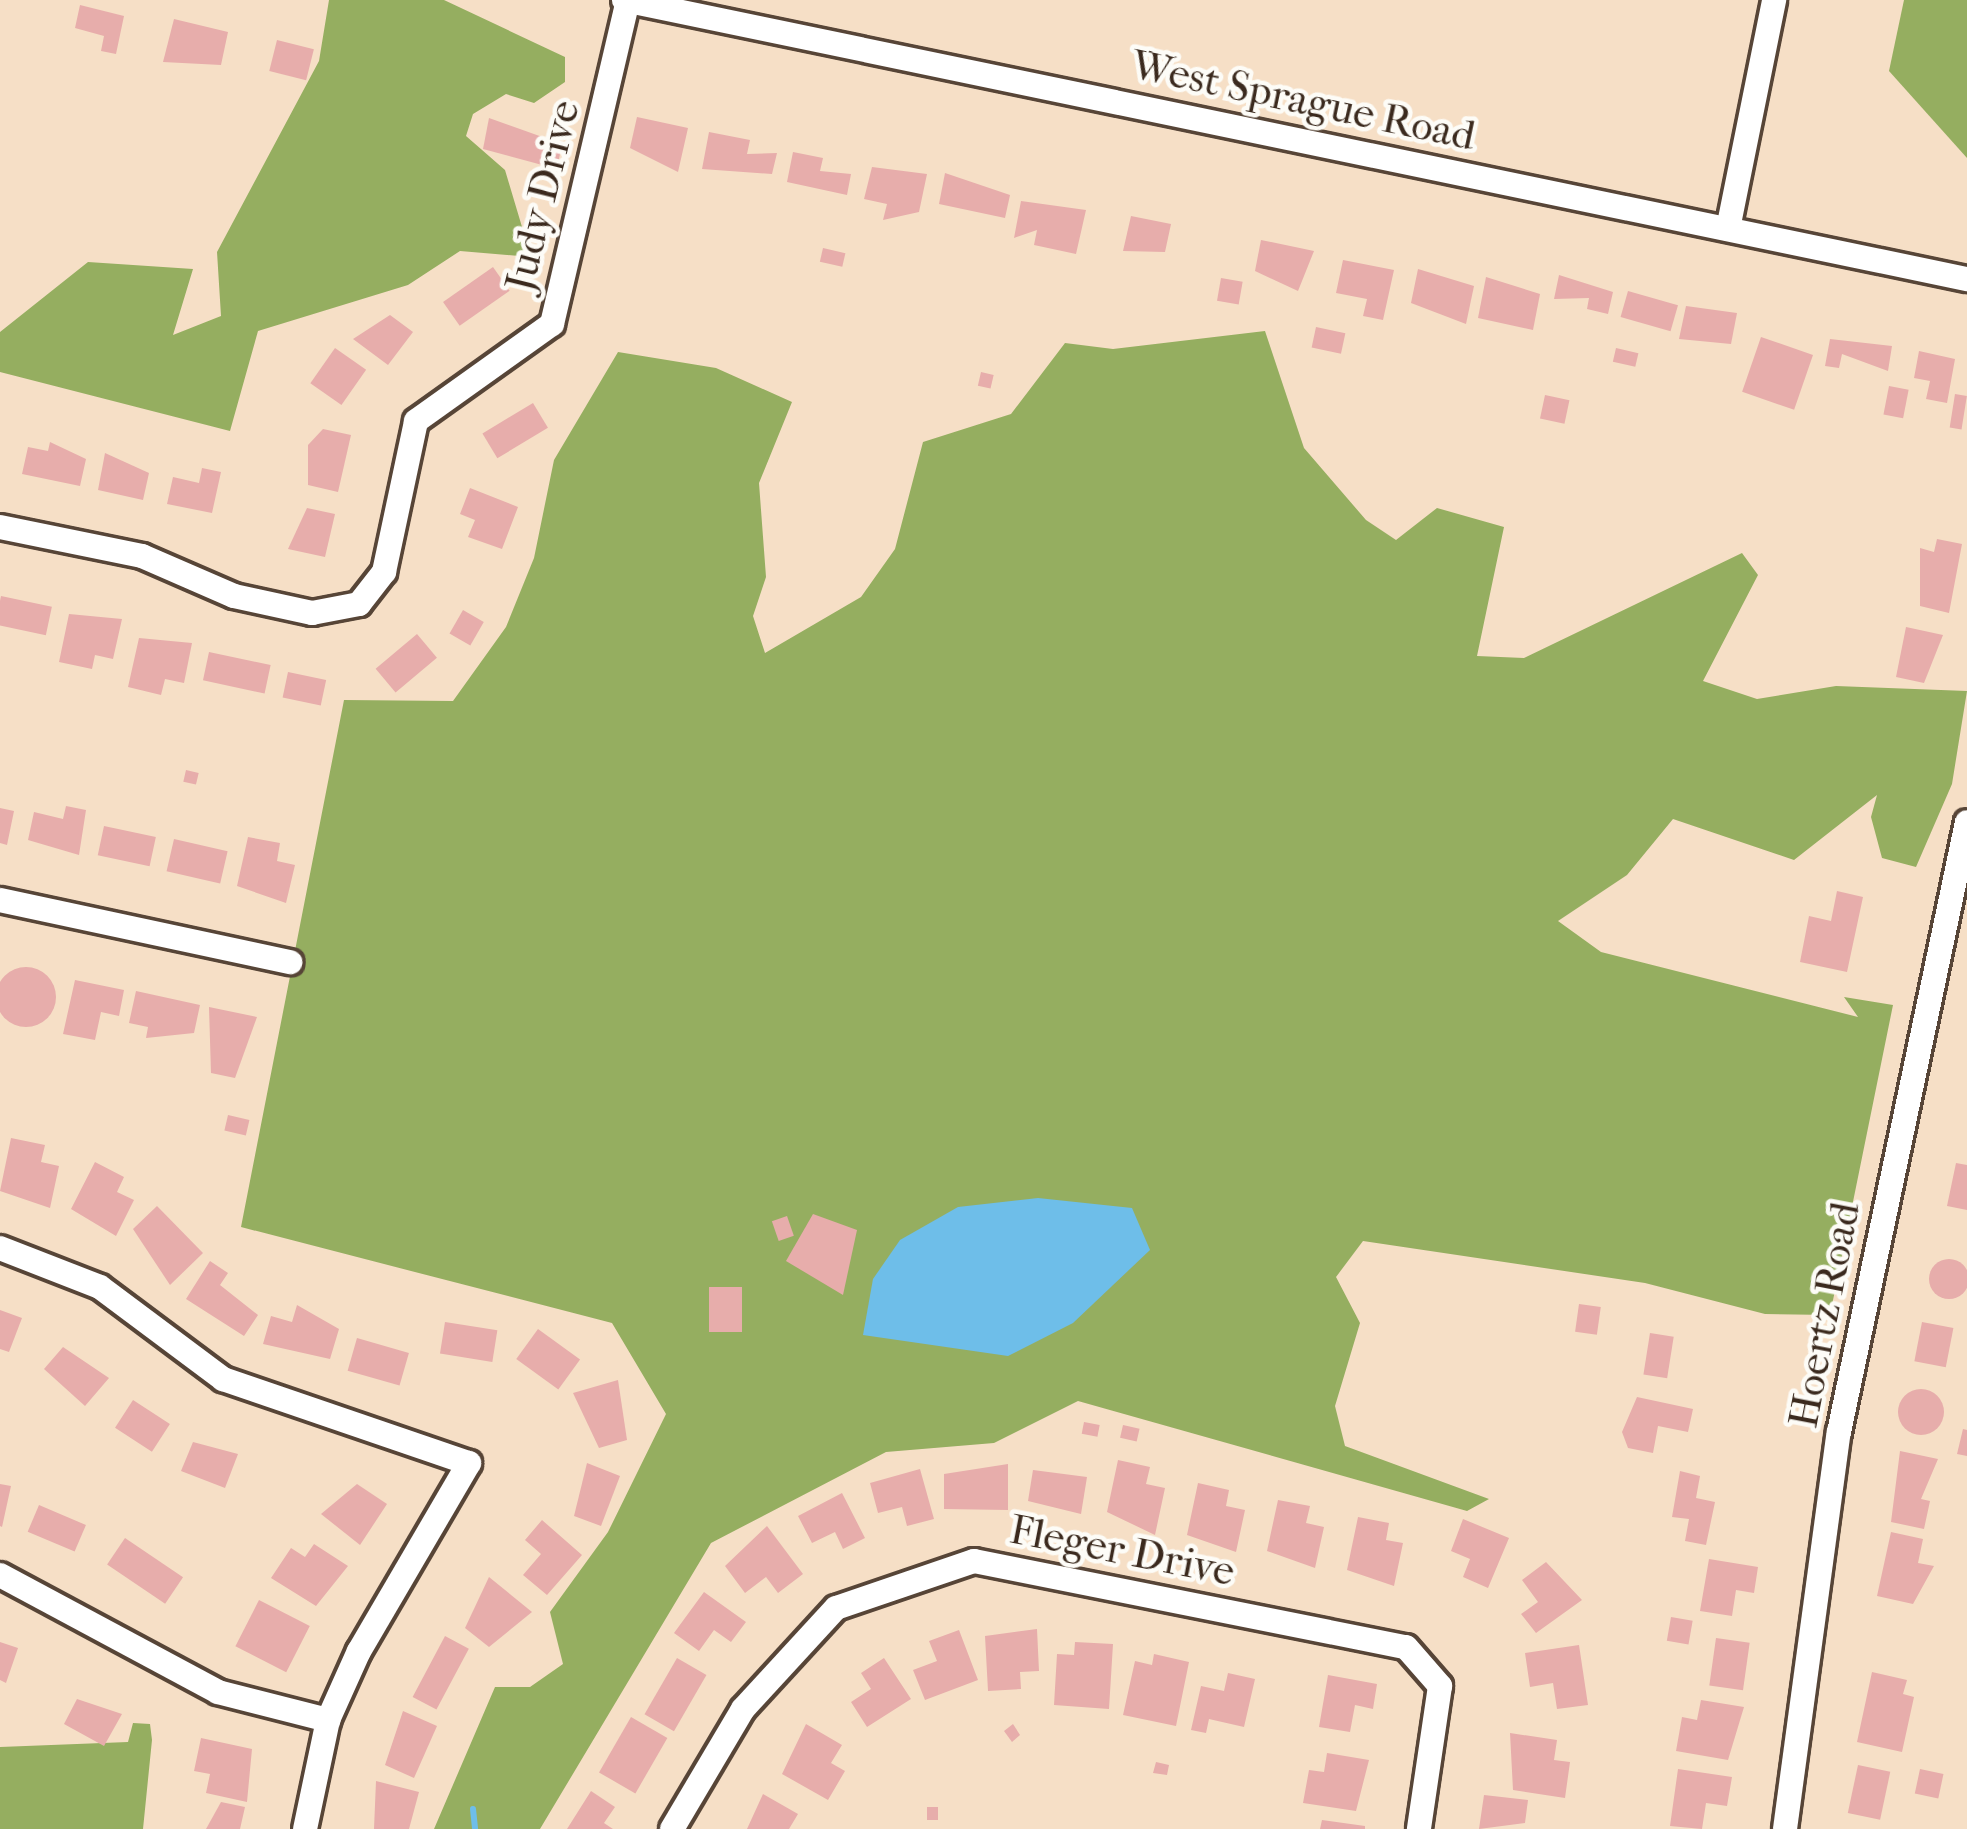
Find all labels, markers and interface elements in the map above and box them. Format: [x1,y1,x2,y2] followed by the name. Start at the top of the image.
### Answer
[1126,40,1480,162] street label: West Sprague Road
[495,95,591,297] street label: Judy Drive
[1778,1198,1872,1432] street label: Hoertz Road
[1005,1505,1239,1597] street label: Fleger Drive

